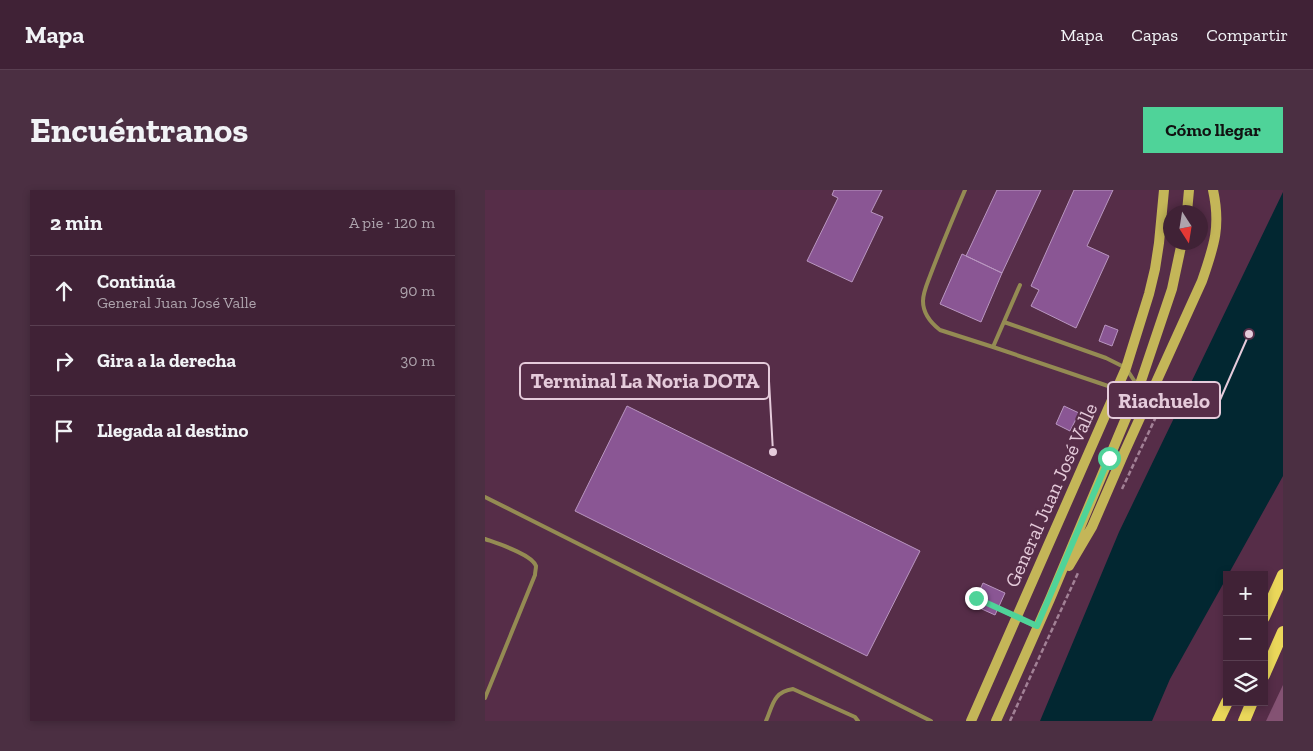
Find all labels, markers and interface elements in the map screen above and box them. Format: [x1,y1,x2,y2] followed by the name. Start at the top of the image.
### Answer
[25,20,84,49] text: Mapa
[1060,24,1103,46] text: Mapa
[1131,24,1178,46] text: Capas
[1206,24,1288,46] text: Compartir
[1143,107,1283,153] button: Cómo llegar
[30,109,248,151] text: Encuéntranos
[1163,205,1208,250] north arrow
[50,210,102,235] text: 2 min
[349,213,435,232] text: A pie · 120 m
[97,270,176,293] text: Continúa
[50,277,78,305] icon: ahead
[400,281,435,300] text: 90 m
[97,293,256,312] text: General Juan José Valle
[50,347,78,375] icon: right
[97,349,236,372] text: Gira a la derecha
[401,351,435,370] text: 30 m
[520,363,769,399] callout: Terminal La Noria DOTA
[530,368,760,393] text: Terminal La Noria DOTA
[1108,382,1220,418] callout: Riachuelo
[1118,388,1210,413] text: Riachuelo
[1000,399,1102,591] street label: General Juan José Valle
[50,417,78,445] icon: arrive
[97,419,248,442] text: Llegada al destino
[1098,447,1121,470] route start
[1223,571,1268,706] map controls
[1223,571,1268,616] button: +
[965,587,988,610] route end
[1223,616,1268,661] button: −
[1223,661,1268,706] button: layers

